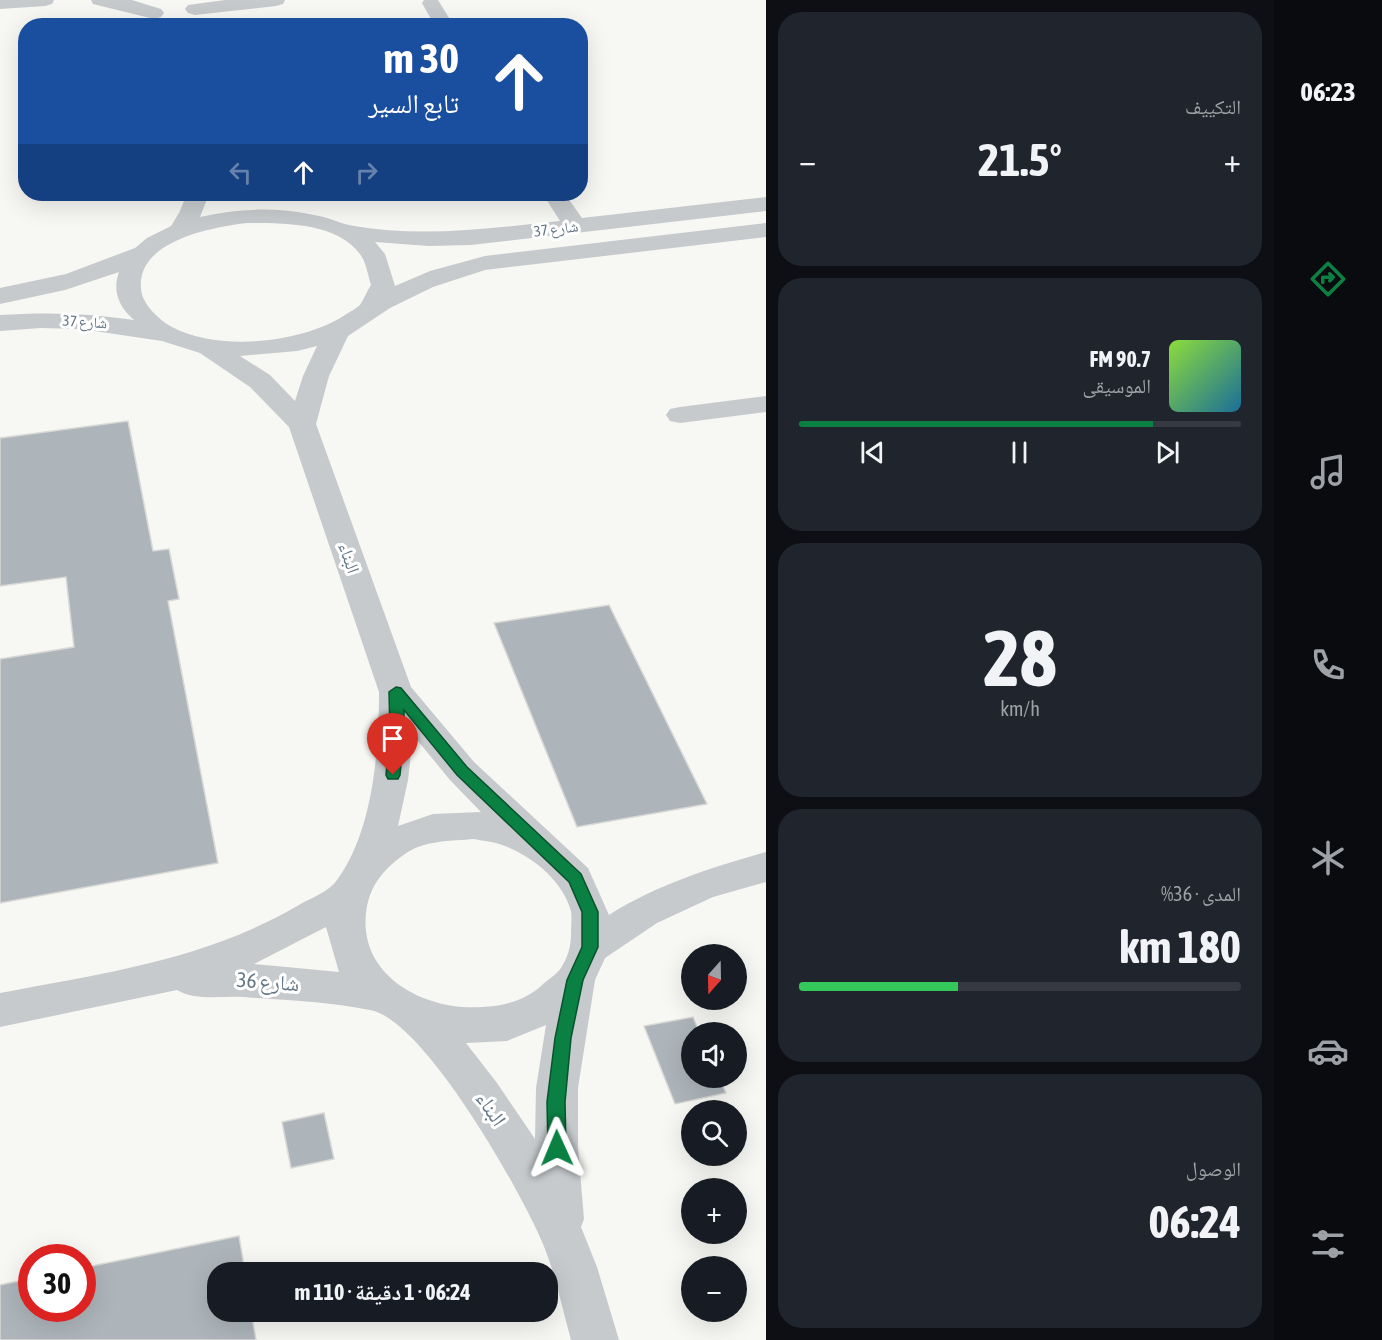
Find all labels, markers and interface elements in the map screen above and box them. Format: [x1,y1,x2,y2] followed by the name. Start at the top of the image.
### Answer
[384,34,459,82] text: 30 m
[480,42,558,120] icon: ahead
[1300,76,1356,107] text: 06:23
[368,88,459,119] text: تابع السير
[1185,95,1241,118] text: التكييف
[978,134,1062,186] text: 21.5°
[799,141,816,179] text: −
[1224,141,1241,179] text: +
[224,156,257,189] icon: left
[287,156,320,189] icon: ahead
[350,156,383,189] icon: right
[533,217,580,242] street label: شارع 37
[1307,258,1349,300] icon: directions
[62,311,108,334] street label: شارع 37
[1089,346,1151,372] text: 90.7 FM
[1083,374,1151,397] text: الموسيقى
[856,436,889,469] icon: previous
[1003,436,1036,469] icon: pause
[1151,436,1184,469] icon: next
[1307,451,1349,493] icon: music
[334,540,364,576] street label: البناء
[983,613,1057,703] text: 28
[1307,644,1349,686] icon: phone
[1000,697,1040,720] text: km/h
[367,713,418,775] pin
[376,722,409,755] icon: arrive
[1307,837,1349,879] icon: climate
[1161,882,1241,905] text: المدى · 36%
[1119,921,1241,973] text: 180 km
[681,944,747,1010] north arrow
[681,944,747,1322] map controls
[236,967,300,997] street label: شارع 36
[681,1022,747,1088] button: sound
[1307,1030,1349,1072] icon: car
[471,1087,512,1131] street label: البناء
[681,1100,747,1166] button: search
[525,1116,589,1180] position arrow
[1186,1157,1241,1180] text: الوصول
[681,1178,747,1244] button: +
[1148,1196,1241,1248] text: 06:24
[1307,1223,1349,1265] icon: filters
[18,1244,96,1322] speed limit sign: 30
[681,1256,747,1322] button: −
[294,1279,471,1305] text: 06:24 · 1 دقيقة · 110 m

